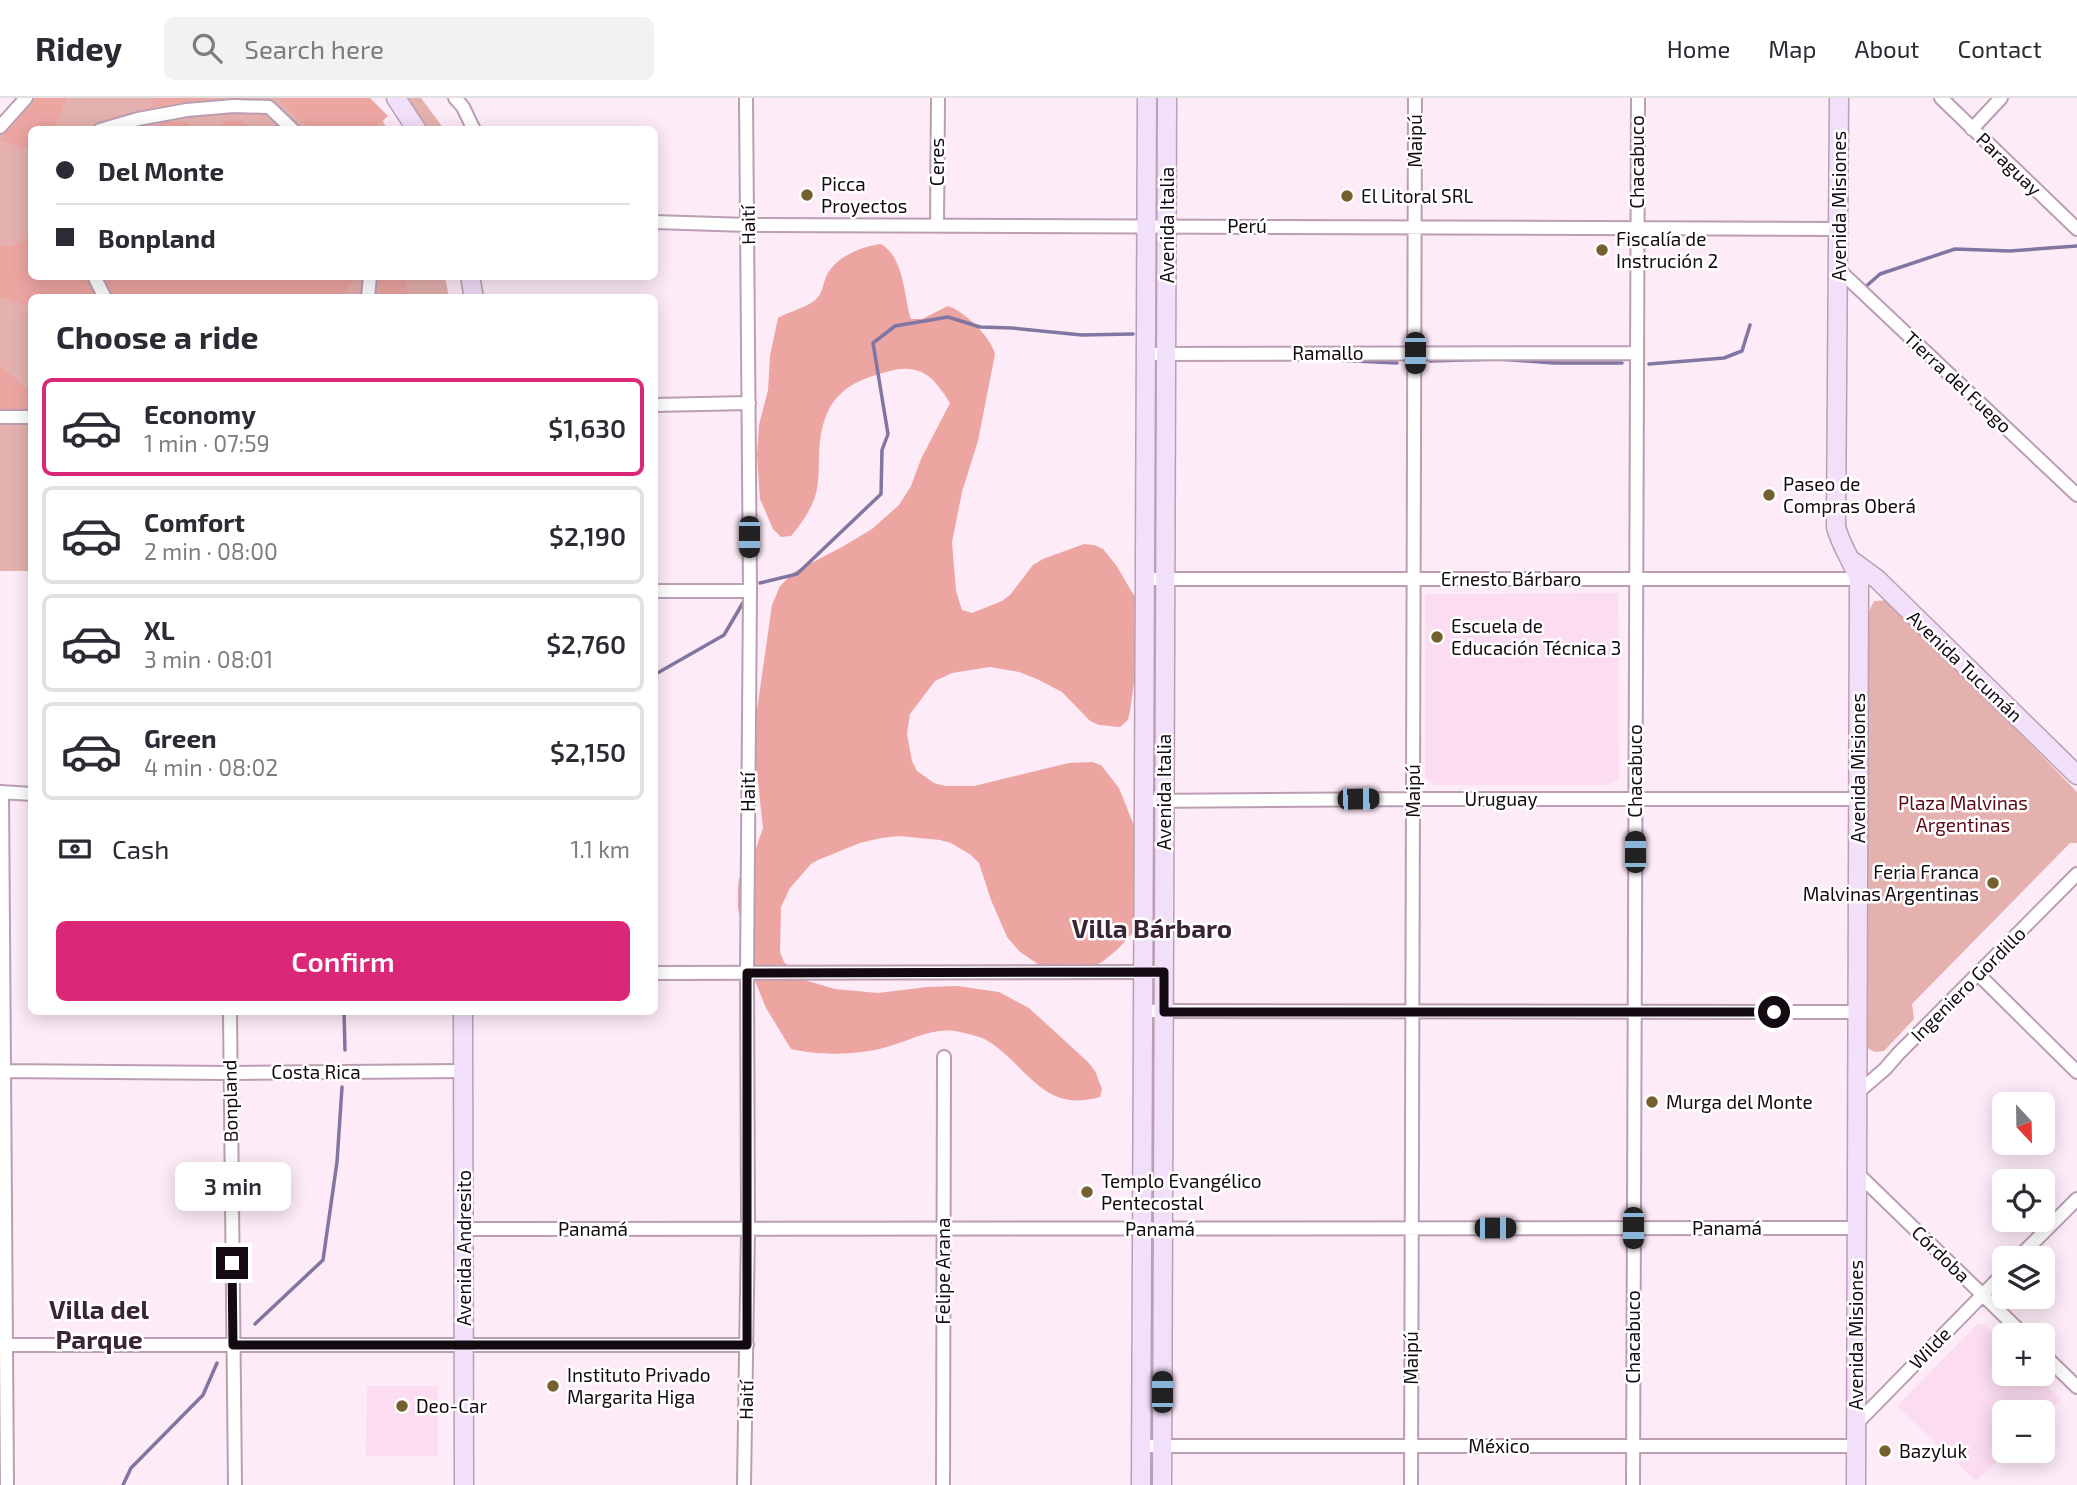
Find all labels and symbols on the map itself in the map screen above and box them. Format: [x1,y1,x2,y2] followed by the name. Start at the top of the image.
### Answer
[1403,114,1426,168] street label: Maipú
[1625,115,1648,209] street label: Chacabuco
[1972,127,2047,200] street label: Paraguay
[1827,131,1850,281] street label: Avenida Misiones
[925,138,948,186] street label: Ceres
[1155,167,1178,283] street label: Avenida Italia
[821,172,907,217] place label: Picca Proyectos
[1361,184,1473,207] place label: El Litoral SRL
[799,187,815,203] marker: Picca Proyectos
[1339,188,1355,204] marker: El Litoral SRL
[736,204,759,245] street label: Haití
[1227,214,1267,237] street label: Perú
[1616,227,1718,272] place label: Fiscalía de Instrución 2
[1594,242,1610,258] marker: Fiscalía de Instrución 2
[1900,326,2017,437] street label: Tierra del Fuego
[1405,332,1426,374] car
[1292,341,1364,364] street label: Ramallo
[1783,472,1916,517] place label: Paseo de Compras Oberá
[1761,487,1777,503] marker: Paseo de Compras Oberá
[739,516,760,558] car
[1441,567,1581,590] street label: Ernesto Bárbaro
[1903,605,2028,726] street label: Avenida Tucumán
[1451,614,1621,659] place label: Escuela de Educación Técnica 3
[1429,629,1445,645] marker: Escuela de Educación Técnica 3
[1846,693,1869,843] street label: Avenida Misiones
[1623,724,1646,818] street label: Chacabuco
[1152,734,1175,850] street label: Avenida Italia
[1401,764,1424,818] street label: Maipú
[736,771,759,812] street label: Haití
[1464,787,1538,810] street label: Uruguay
[1337,788,1380,810] car
[1898,791,2028,836] park label: Plaza Malvinas Argentinas
[1625,831,1646,873] car
[1803,860,1979,905] place label: Feria Franca Malvinas Argentinas
[1985,875,2001,891] marker: Feria Franca Malvinas Argentinas
[1072,912,1232,943] district label: Villa Bárbaro
[1905,921,2030,1046] street label: Ingeniero Gordillo
[1758,996,1790,1028] route start
[217,1059,242,1143] street label: Bonpland
[271,1060,361,1083] street label: Costa Rica
[1666,1090,1813,1113] place label: Murga del Monte
[1992,1092,2054,1155] north arrow
[1644,1094,1660,1110] marker: Murga del Monte
[174,1162,290,1210] callout: 3 min
[1101,1169,1262,1214] place label: Templo Evangélico Pentecostal
[452,1170,475,1326] street label: Avenida Andresito
[1079,1184,1095,1200] marker: Templo Evangélico Pentecostal
[1623,1207,1644,1249] car
[1692,1216,1762,1239] street label: Panamá
[558,1217,628,1240] street label: Panamá
[1125,1217,1195,1240] street label: Panamá
[931,1218,954,1324] street label: Felipe Arana
[1475,1218,1517,1239] car
[1907,1220,1975,1287] street label: Córdoba
[216,1247,248,1279] route end
[1844,1260,1867,1410] street label: Avenida Misiones
[1621,1290,1644,1384] street label: Chacabuco
[49,1293,149,1354] district label: Villa del Parque
[1904,1322,1955,1373] street label: Wilde
[1399,1331,1422,1385] street label: Maipú
[567,1363,711,1408] place label: Instituto Privado Margarita Higa
[1152,1371,1173,1413] car
[545,1378,561,1394] marker: Instituto Privado Margarita Higa
[734,1379,757,1420] street label: Haití
[416,1394,487,1417] place label: Deo-Car
[394,1398,410,1414] marker: Deo-Car
[1468,1434,1530,1457] street label: México
[1899,1439,1967,1462] place label: Bazyluk
[1877,1443,1893,1459] marker: Bazyluk

